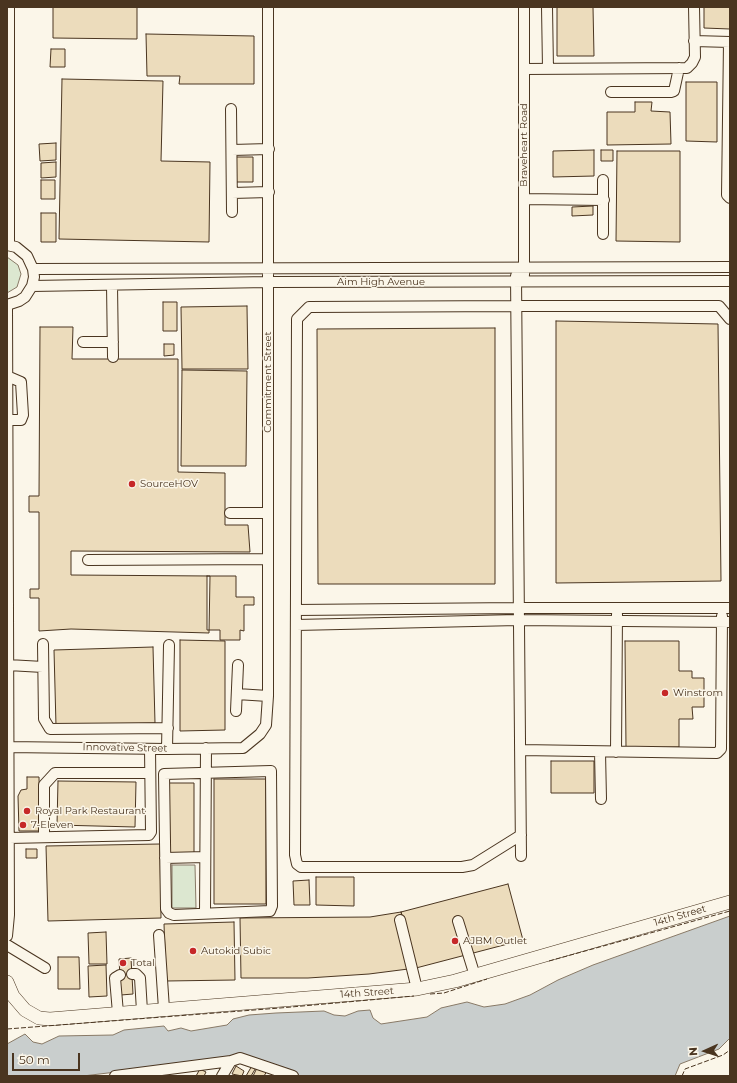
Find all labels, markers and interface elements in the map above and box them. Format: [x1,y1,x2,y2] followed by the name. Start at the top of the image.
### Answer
[518,103,530,187] street label: Braveheart Road
[337,276,425,288] street label: Aim High Avenue
[262,331,274,433] street label: Commitment Street
[140,478,198,490] place label: SourceHOV
[127,479,137,489] marker: SourceHOV
[673,687,723,699] place label: Winstrom
[660,688,670,698] marker: Winstrom
[83,741,167,755] street label: Innovative Street
[35,805,145,817] place label: Royal Park Restaurant
[22,806,32,816] marker: Royal Park Restaurant
[31,819,74,831] place label: 7-Eleven
[18,820,28,830] marker: 7-Eleven
[652,903,708,929] street label: 14th Street
[463,935,527,947] place label: AJBM Outlet
[450,936,460,946] marker: AJBM Outlet
[201,945,271,957] place label: Autokid Subic
[188,946,198,956] marker: Autokid Subic
[131,957,155,969] place label: Total
[118,958,128,968] marker: Total
[340,985,394,1001] street label: 14th Street
[685,1031,725,1071] north arrow
[14,1045,82,1071] scale bar
[686,1047,700,1056] text: N
[19,1052,50,1067] text: 50 m

